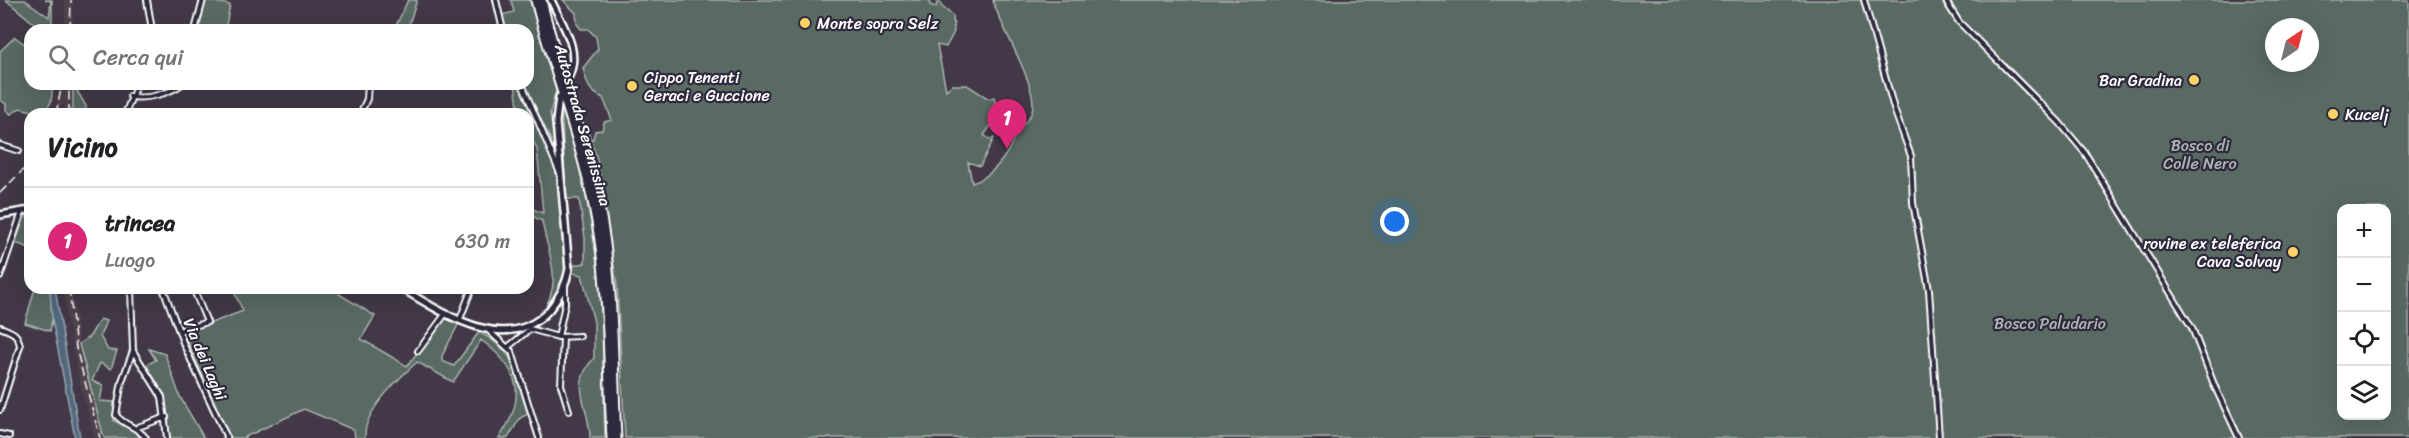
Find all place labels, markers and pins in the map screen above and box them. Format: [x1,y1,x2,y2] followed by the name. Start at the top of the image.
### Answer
[817,9,939,38] place label: Monte sopra Selz
[798,16,812,30] marker: Monte sopra Selz
[644,63,770,110] place label: Cippo Tenenti Geraci e Guccione
[2099,66,2182,95] place label: Bar Gradina
[2187,73,2201,87] marker: Bar Gradina
[625,79,639,93] marker: Cippo Tenenti Geraci e Guccione
[988,100,1026,149] pin: 1
[2345,100,2390,129] place label: Kucelj
[2326,107,2340,121] marker: Kucelj
[2144,229,2282,276] place label: rovine ex teleferica Cava Solvay
[2286,245,2300,259] marker: rovine ex teleferica Cava Solvay

